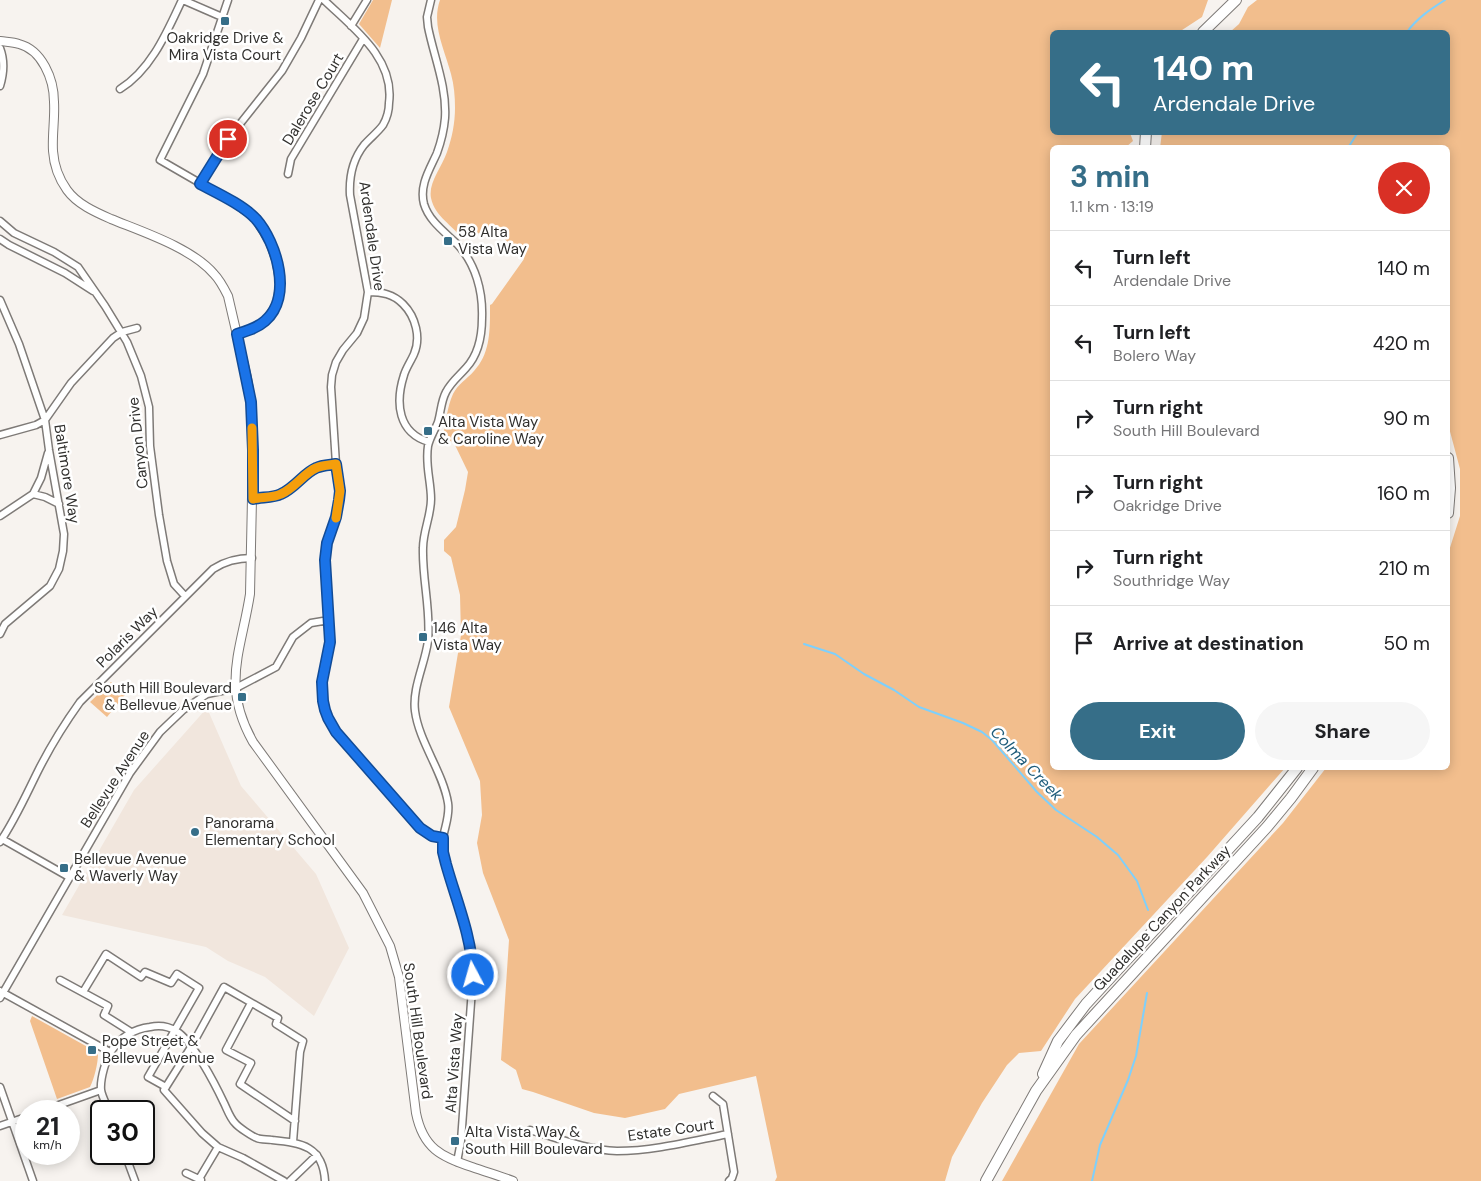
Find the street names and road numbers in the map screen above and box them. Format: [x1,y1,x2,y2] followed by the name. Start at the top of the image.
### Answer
[278,49,348,149] street label: Dalerose Court
[354,180,390,292] street label: Ardendale Drive
[123,396,153,490] street label: Canyon Drive
[49,423,85,526] street label: Baltimore Way
[92,601,163,672] street label: Polaris Way
[76,726,154,832] street label: Bellevue Avenue
[1089,840,1236,995] street label: Guadalupe Canyon Parkway
[399,961,437,1101] street label: South Hill Boulevard
[441,1012,468,1114] street label: Alta Vista Way
[626,1114,716,1146] street label: Estate Court

